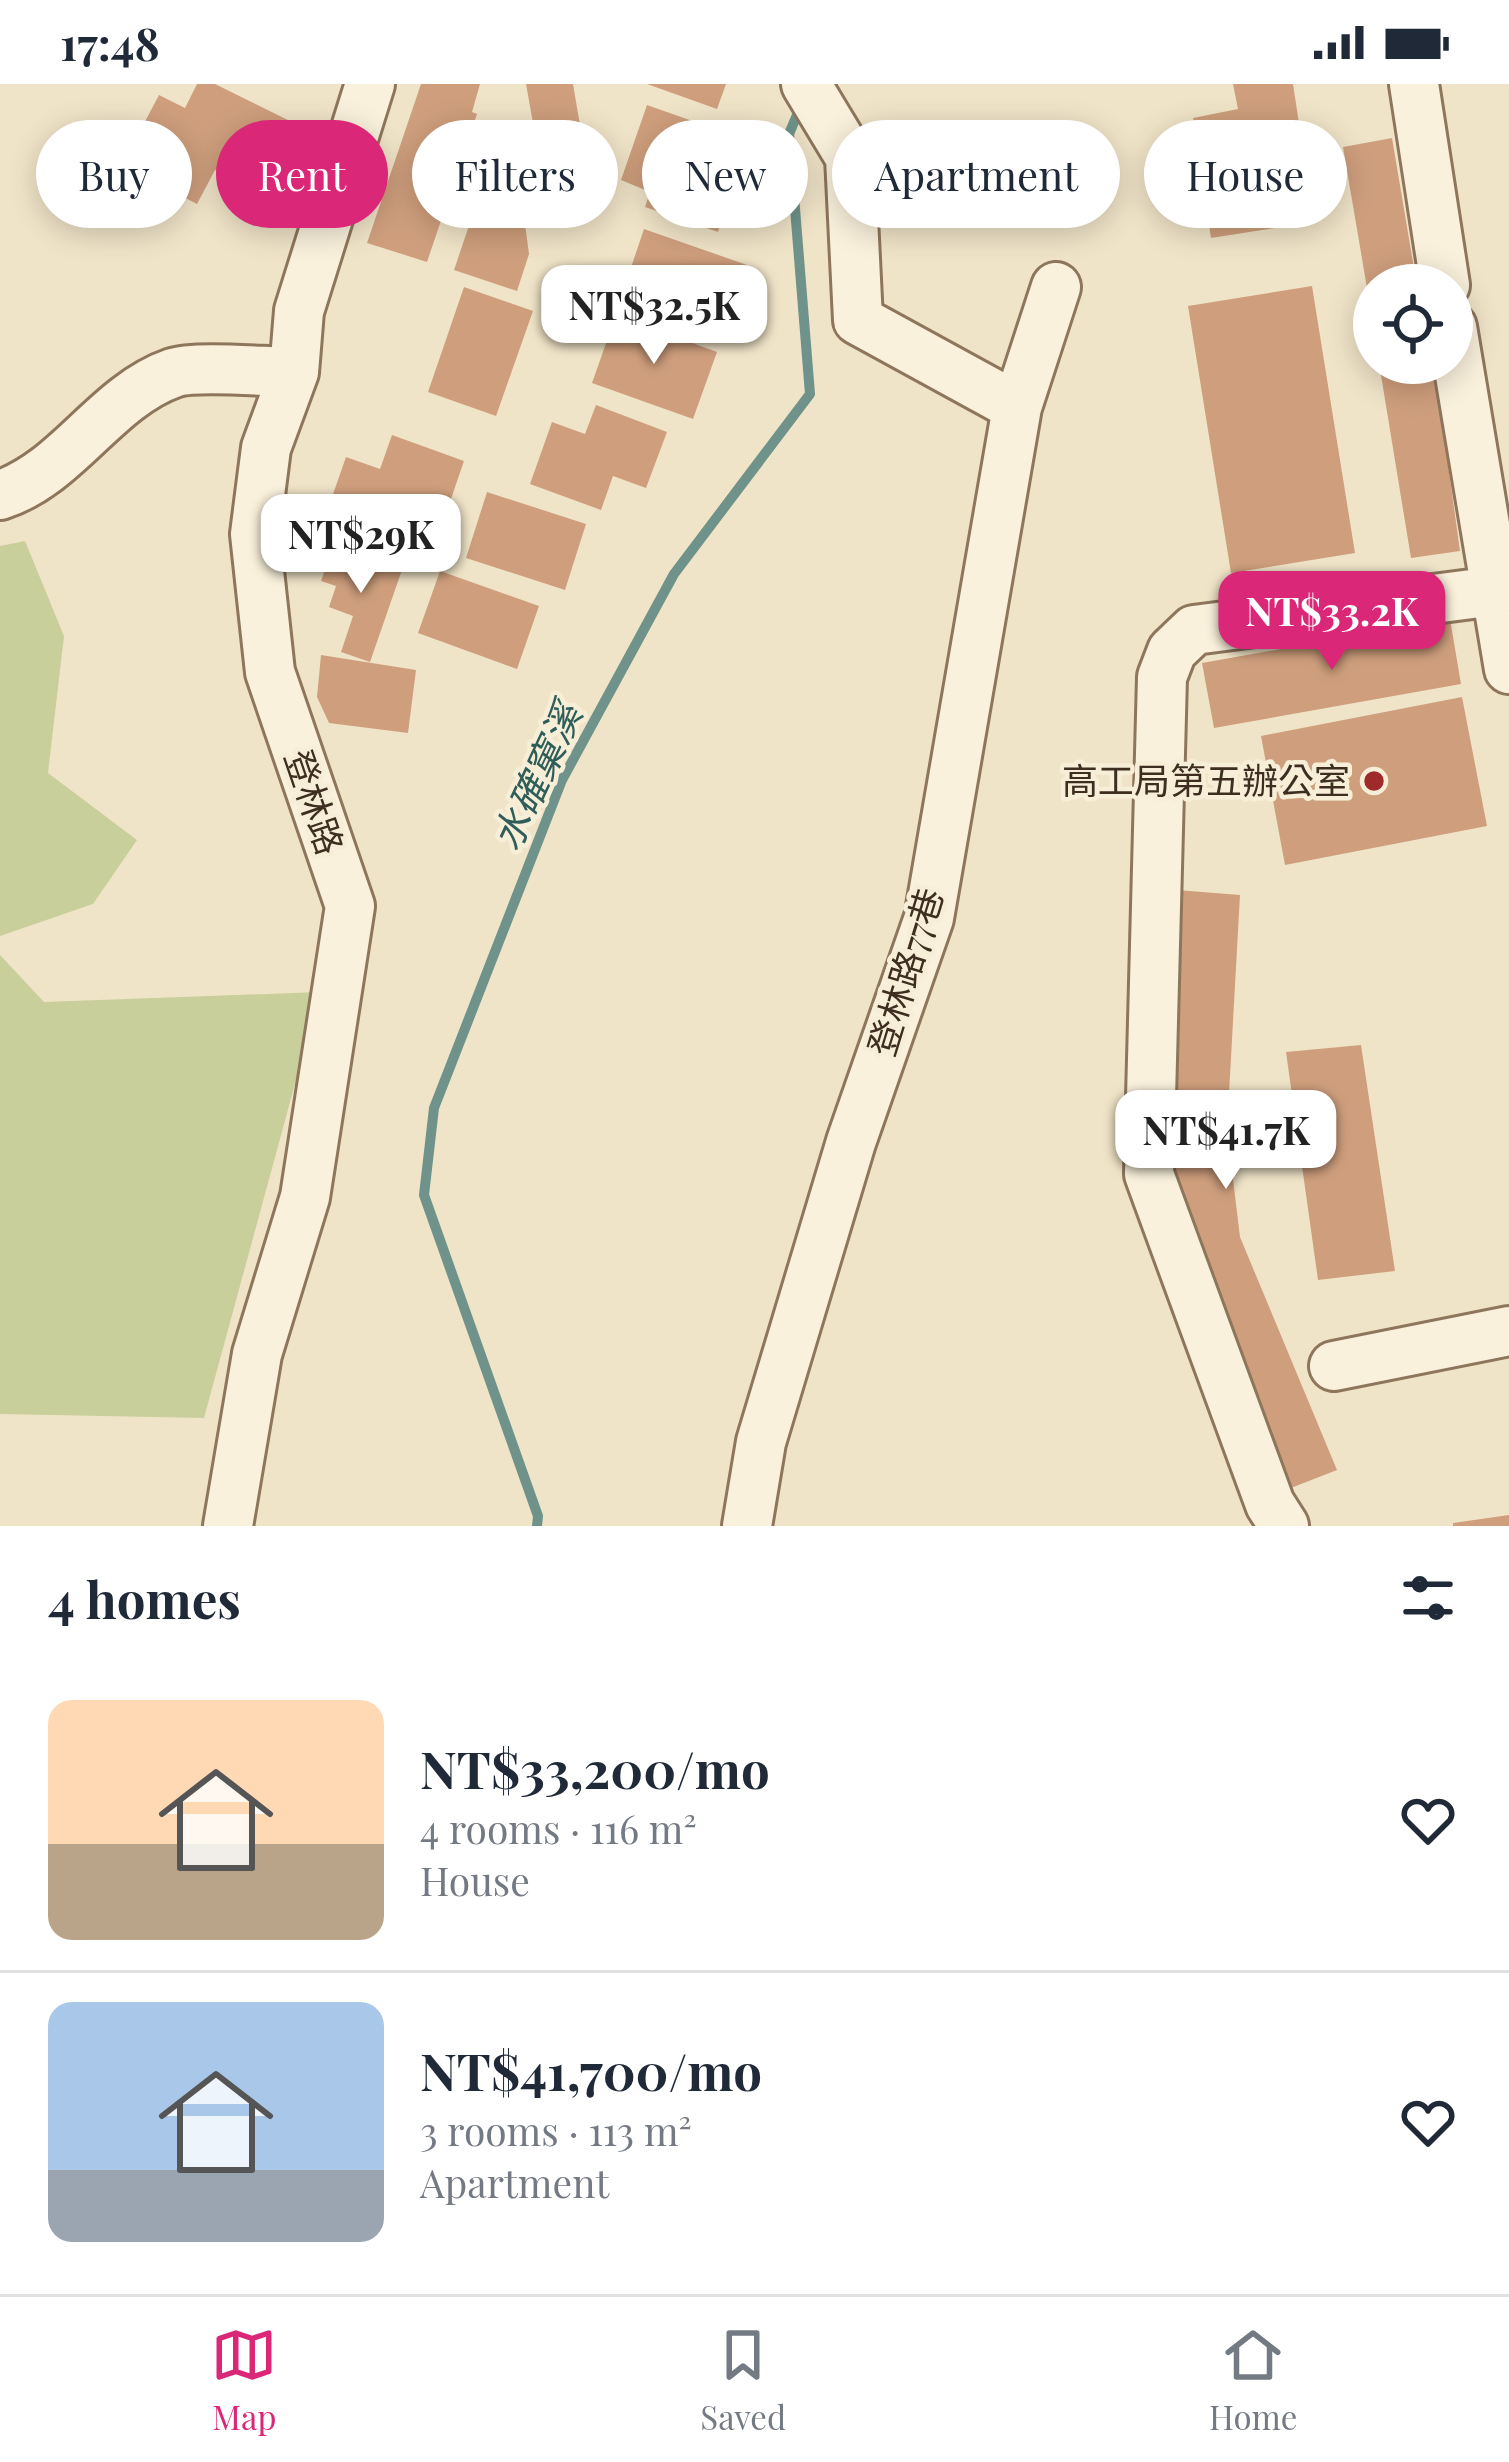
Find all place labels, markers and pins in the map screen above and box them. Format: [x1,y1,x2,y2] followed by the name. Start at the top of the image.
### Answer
[530,265,778,367] pin: NT$32.5K
[263,494,459,596] pin: NT$29K
[1208,571,1456,673] pin: NT$33.2K
[1062,755,1350,803] place label: 高工局第五辦公室
[1361,768,1387,794] marker: 高工局第五辦公室
[1102,1090,1350,1192] pin: NT$41.7K

